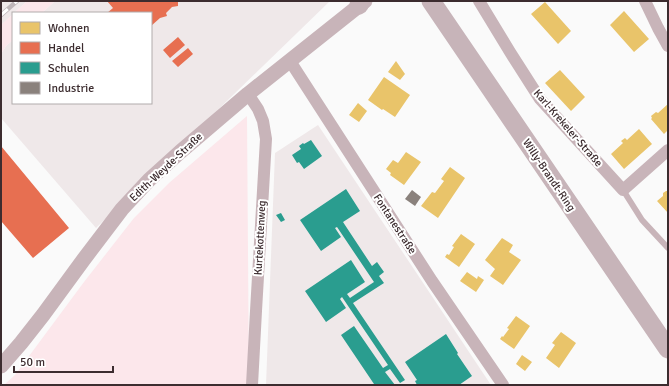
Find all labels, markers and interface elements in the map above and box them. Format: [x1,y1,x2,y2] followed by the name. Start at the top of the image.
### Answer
[12,12,152,104] legend
[48,21,90,36] text: Wohnen
[48,41,85,56] text: Handel
[48,61,89,76] text: Schulen
[48,81,94,96] text: Industrie
[531,87,605,169] street label: Karl-Krekeler-Straße
[127,130,205,204] street label: Edith-Weyde-Straße
[520,136,578,214] street label: Willy-Brandt-Ring
[371,192,419,256] street label: Fontanestraße
[252,200,268,276] street label: Kurtekottenweg
[14,348,113,374] scale bar
[20,355,45,370] text: 50 m

